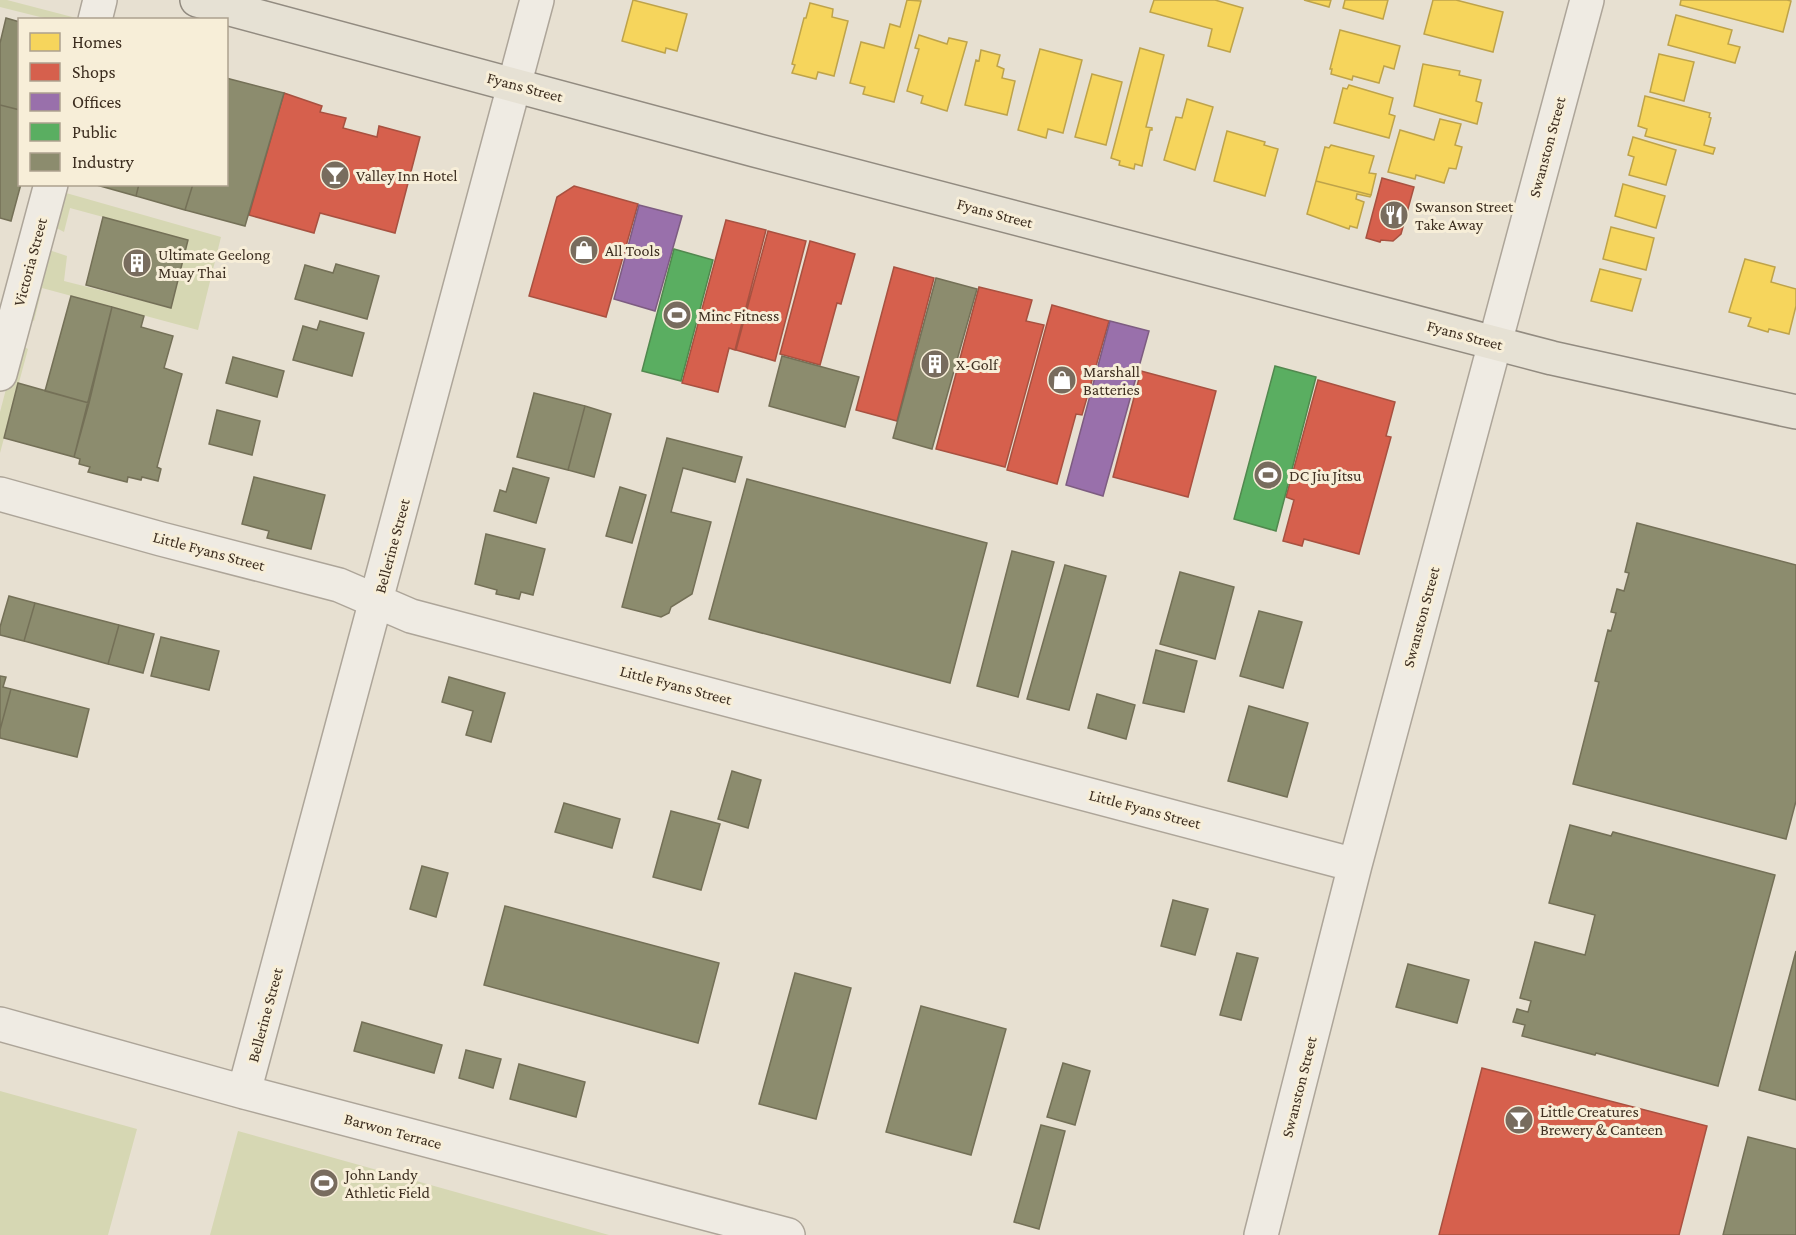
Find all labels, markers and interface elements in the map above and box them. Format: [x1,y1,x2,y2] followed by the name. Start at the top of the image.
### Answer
[18,18,228,186] legend
[72,32,122,52] text: Homes
[72,62,116,82] text: Shops
[485,69,565,106] street label: Fyans Street
[72,92,121,112] text: Offices
[1525,94,1569,199] street label: Swanston Street
[72,122,117,142] text: Public
[72,152,135,172] text: Industry
[319,159,351,191] bar icon: Valley Inn Hotel
[356,167,457,185] place label: Valley Inn Hotel
[955,195,1035,232] street label: Fyans Street
[1415,198,1514,234] place label: Swanson Street Take Away
[1378,199,1410,231] restaurant icon: Swanson Street Take Away
[10,215,50,308] street label: Victoria Street
[568,234,600,266] shop icon: All Tools
[605,242,660,259] place label: All Tools
[158,246,270,282] place label: Ultimate Geelong Muay Thai
[121,247,153,279] building icon: Ultimate Geelong Muay Thai
[661,299,693,331] sports icon: Minc Fitness
[698,307,779,324] place label: Minc Fitness
[1425,317,1505,354] street label: Fyans Street
[919,348,951,380] building icon: X-Golf
[956,356,999,373] place label: X-Golf
[1083,363,1140,398] place label: Marshall Batteries
[1046,364,1078,396] shop icon: Marshall Batteries
[1252,459,1284,491] sports icon: DC Jiu Jitsu
[1289,467,1362,485] place label: DC Jiu Jitsu
[371,496,413,595] street label: Bellerine Street
[151,528,267,575] street label: Little Fyans Street
[1399,564,1443,669] street label: Swanston Street
[618,662,734,709] street label: Little Fyans Street
[1087,786,1203,833] street label: Little Fyans Street
[244,965,286,1064] street label: Bellerine Street
[1278,1034,1320,1139] street label: Swanston Street
[1540,1103,1664,1139] place label: Little Creatures Brewery & Canteen
[1503,1104,1535,1136] bar icon: Little Creatures Brewery & Canteen
[342,1110,444,1152] street label: Barwon Terrace
[343,1166,430,1201] place label: John Landy Athletic Field
[308,1167,340,1199] sports icon: John Landy Athletic Field

